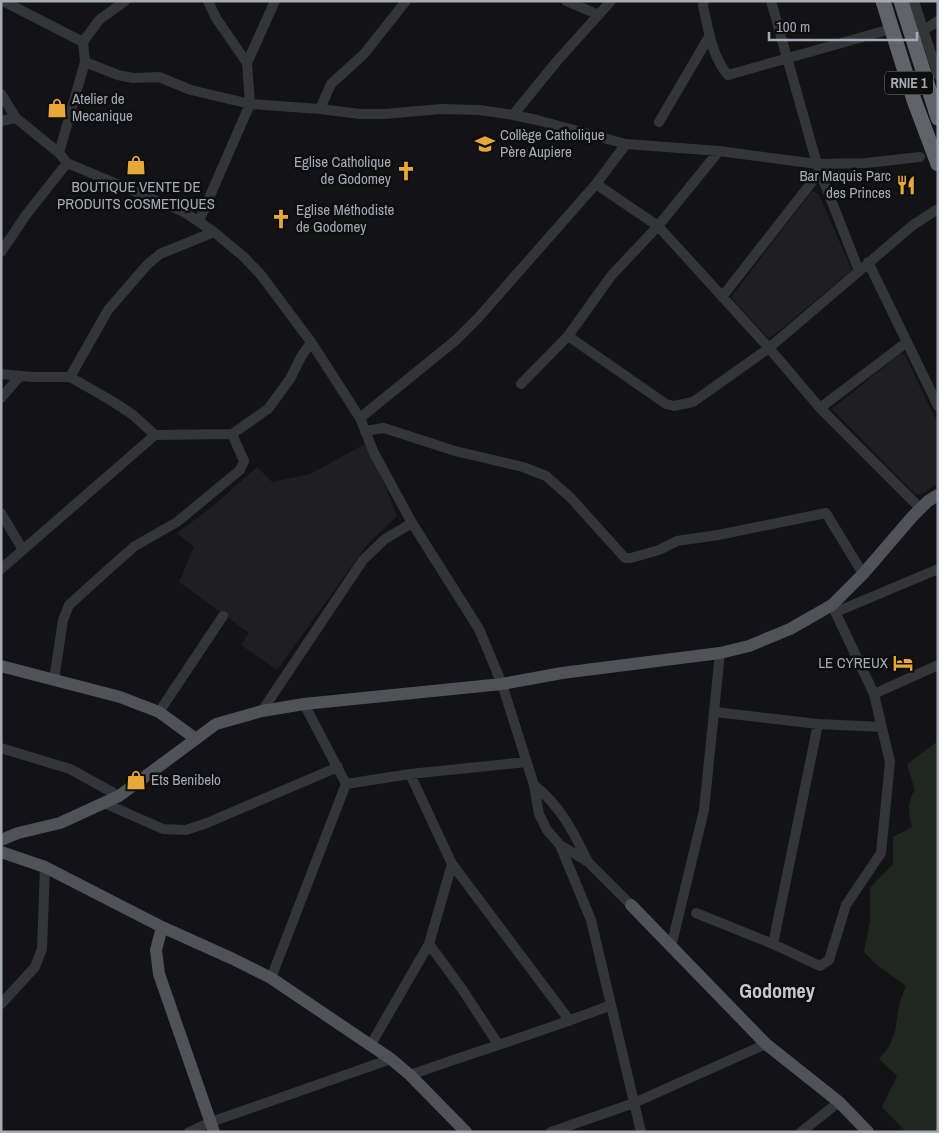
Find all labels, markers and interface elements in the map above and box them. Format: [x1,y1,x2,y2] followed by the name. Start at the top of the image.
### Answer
[769,10,916,42] scale bar
[776,16,810,37] text: 100 m
[885,72,933,95] road number: RNIE 1
[71,88,133,126] place label: Atelier de Mecanique
[46,97,68,119] shop icon: Atelier de Mecanique
[500,124,605,162] place label: Collège Catholique Père Aupiere
[474,133,496,155] school or university icon: Collège Catholique Père Aupiere
[294,151,392,189] place label: Eglise Catholique de Godomey
[125,154,147,176] shop icon: BOUTIQUE VENTE DE PRODUITS COSMETIQUES
[395,160,417,182] church icon: Eglise Catholique de Godomey
[799,165,891,203] place label: Bar Maquis Parc des Princes
[895,174,917,196] restaurant icon: Bar Maquis Parc des Princes
[57,176,215,214] place label: BOUTIQUE VENTE DE PRODUITS COSMETIQUES
[296,199,395,237] place label: Eglise Méthodiste de Godomey
[270,208,292,230] church icon: Eglise Méthodiste de Godomey
[818,652,889,673] place label: LE CYREUX
[892,652,914,674] hotel icon: LE CYREUX
[125,769,147,791] shop icon: Ets Benibelo
[151,769,221,790] place label: Ets Benibelo
[739,977,816,1004] district label: Godomey

